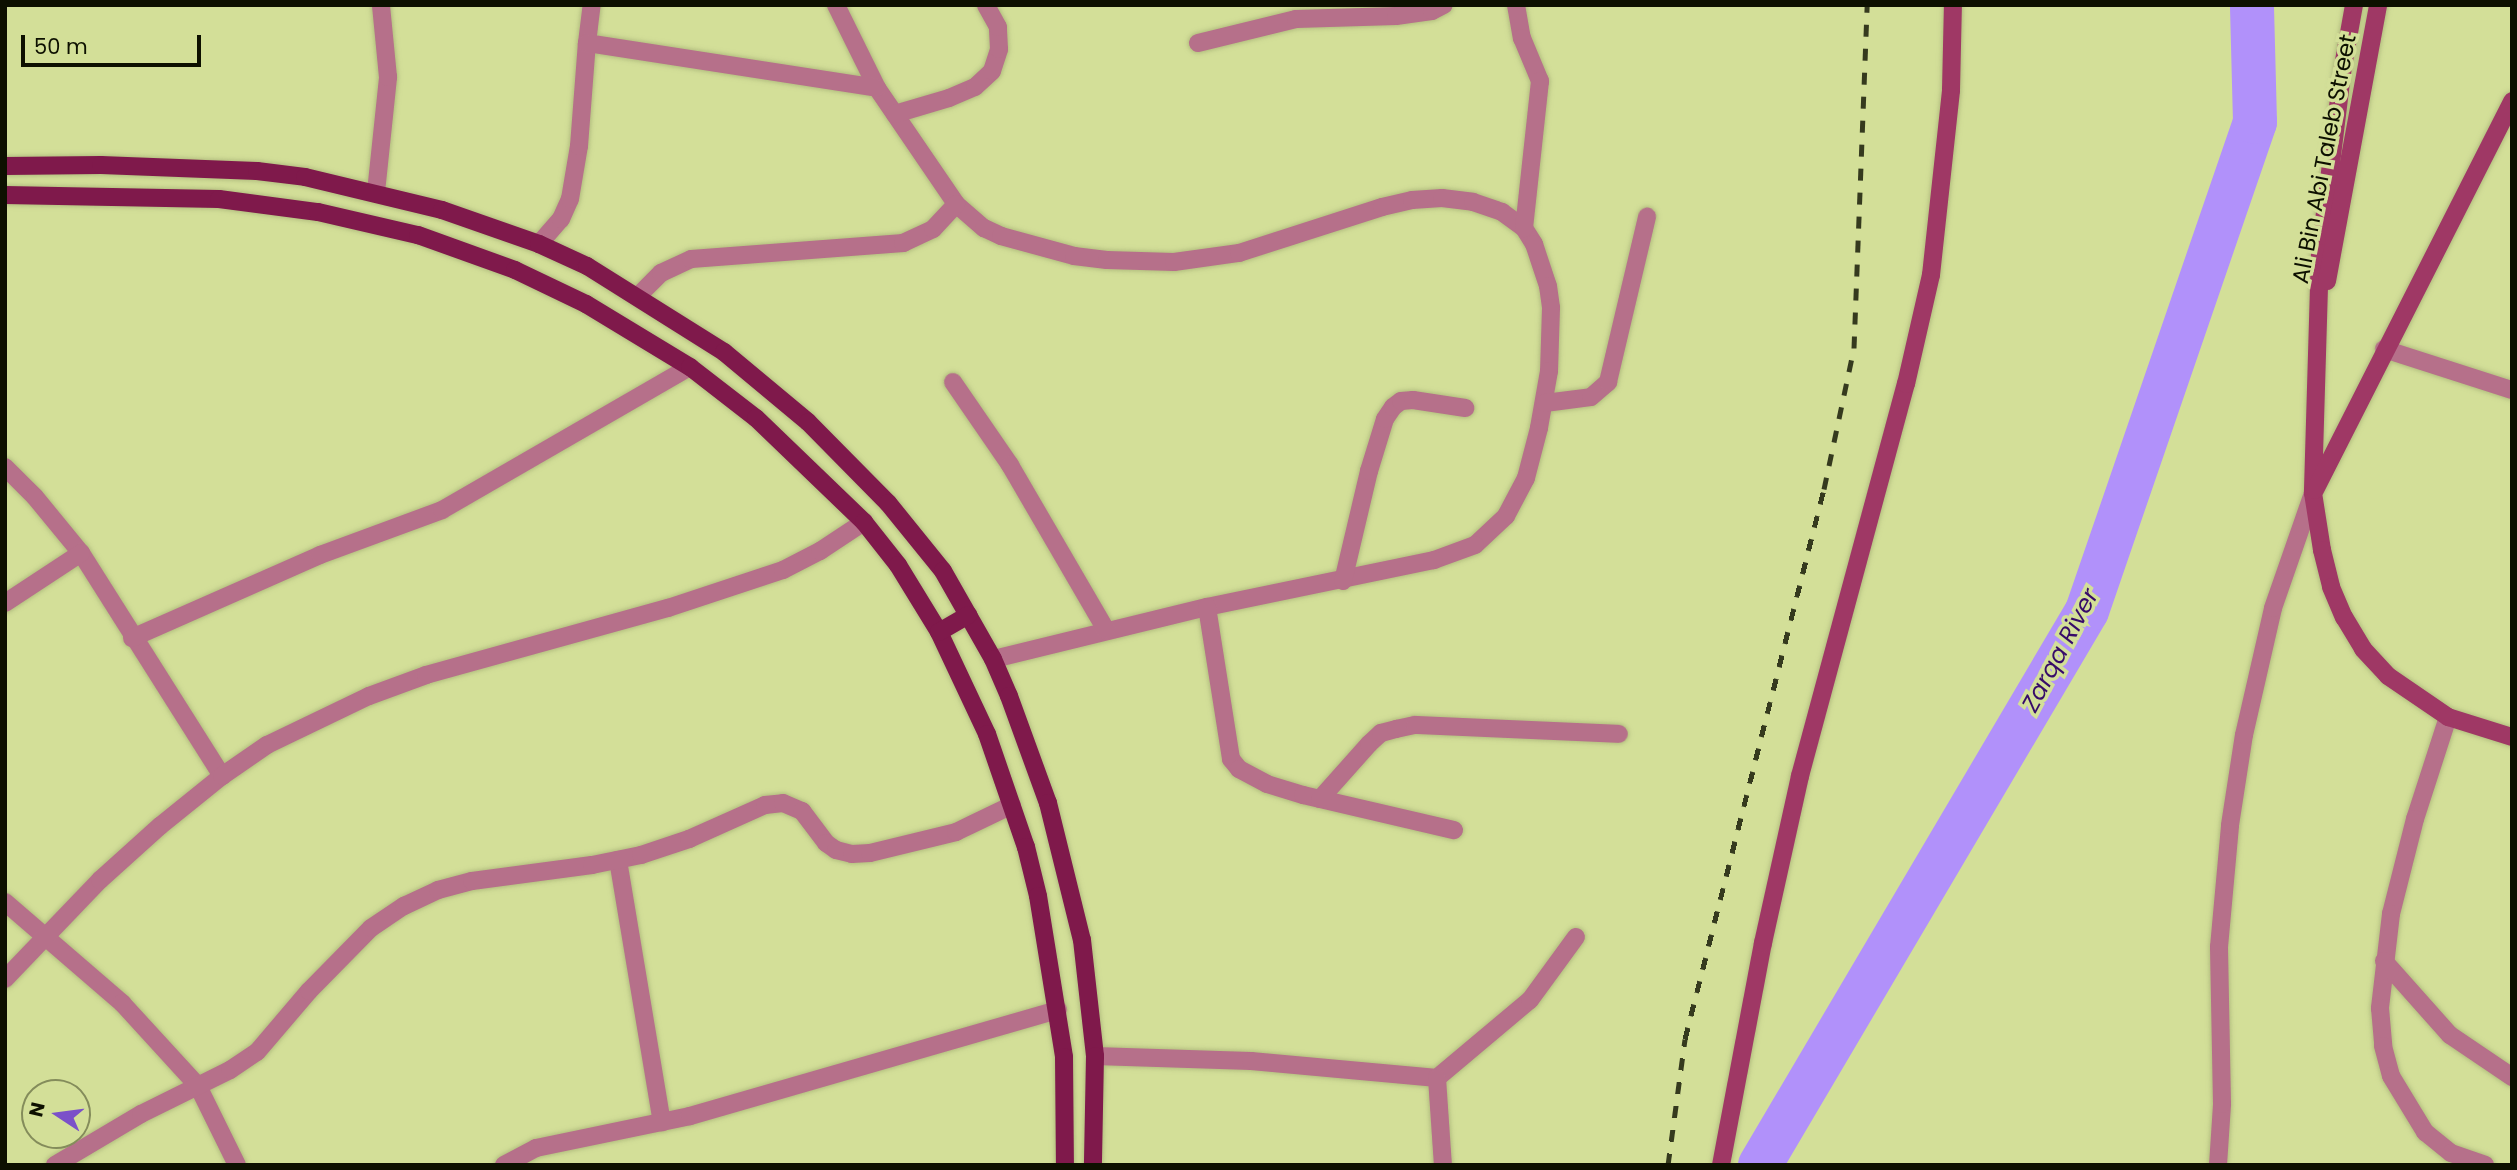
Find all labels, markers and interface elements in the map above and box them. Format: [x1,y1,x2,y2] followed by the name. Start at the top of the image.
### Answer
[24,21,205,65] scale bar
[34,32,88,61] text: 50 m
[2286,32,2362,286] street label: Ali Bin Abi Taleb Street
[2015,583,2105,717] water label: Zarqa River
[21,1079,91,1149] north arrow
[22,1100,52,1120] text: N

